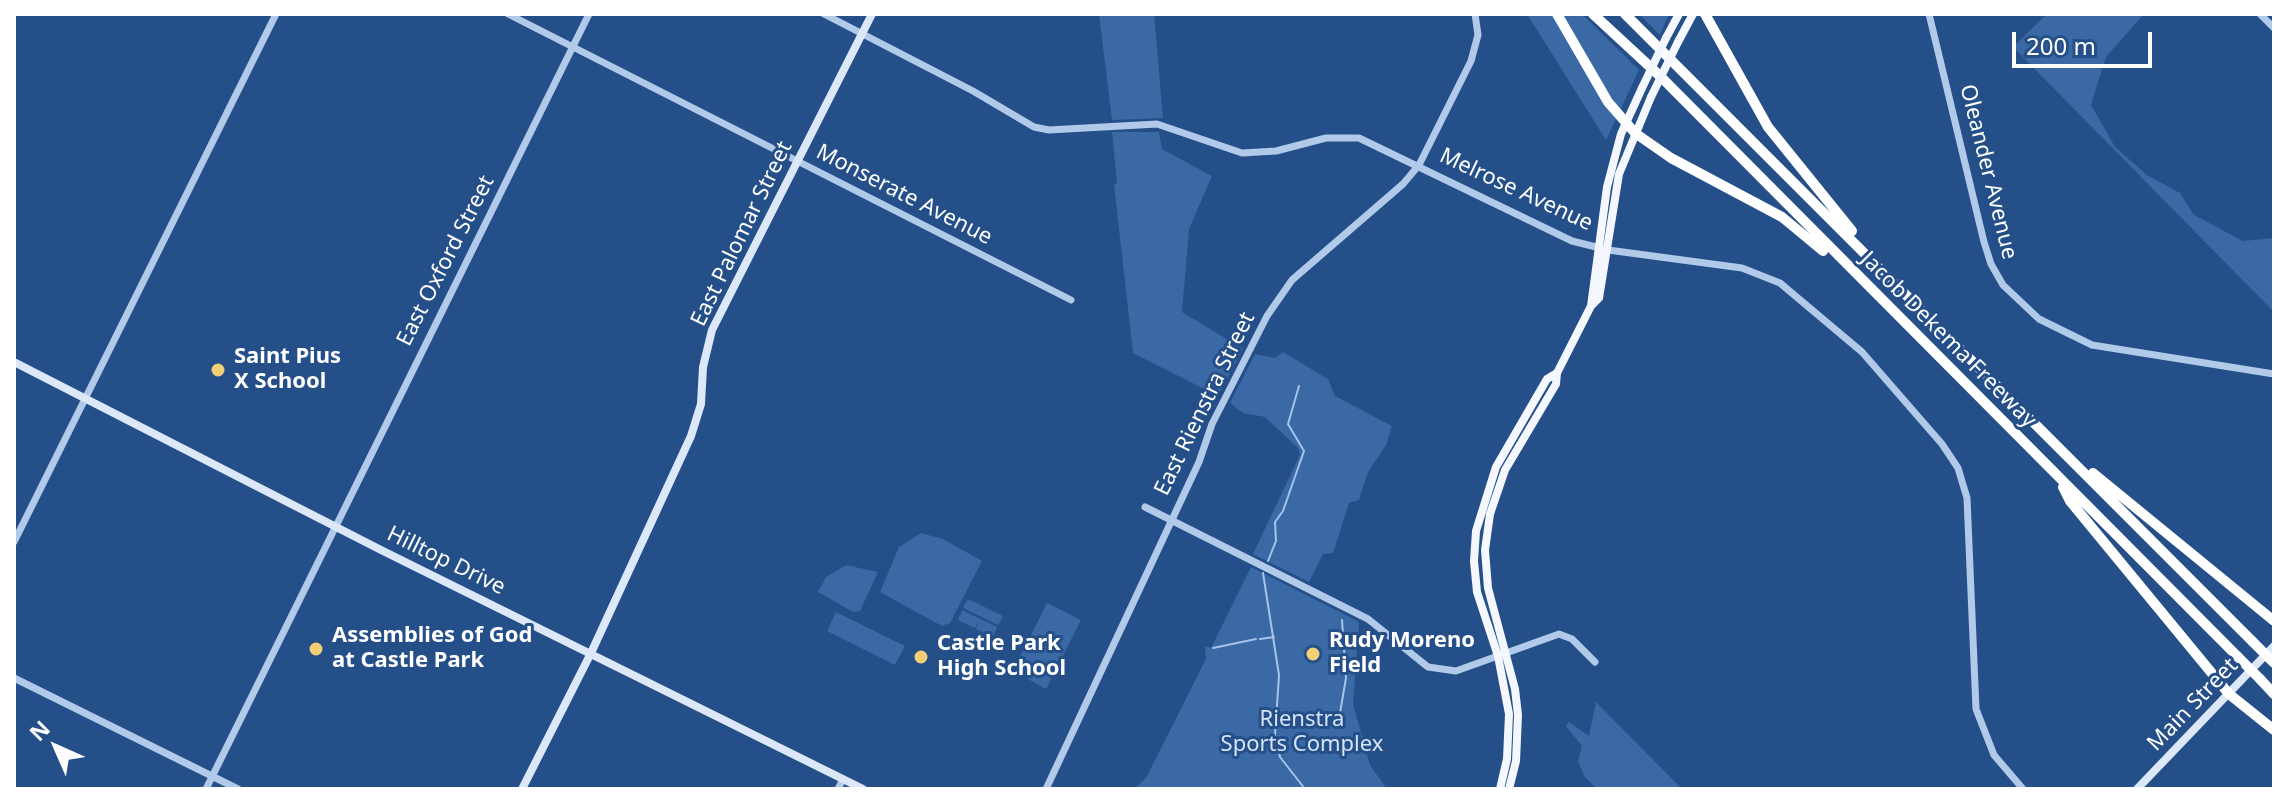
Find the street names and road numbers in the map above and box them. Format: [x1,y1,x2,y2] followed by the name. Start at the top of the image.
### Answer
[1954,82,2022,262] street label: Oleander Avenue
[686,137,798,331] street label: East Palomar Street
[812,139,996,251] street label: Monserate Avenue
[1435,143,1597,237] street label: Melrose Avenue
[392,171,500,351] street label: East Oxford Street
[1855,247,2041,433] street label: Jacob Dekema Freeway
[1149,308,1261,500] street label: East Rienstra Street
[383,521,509,601] street label: Hilltop Drive
[2142,653,2244,757] street label: Main Street

